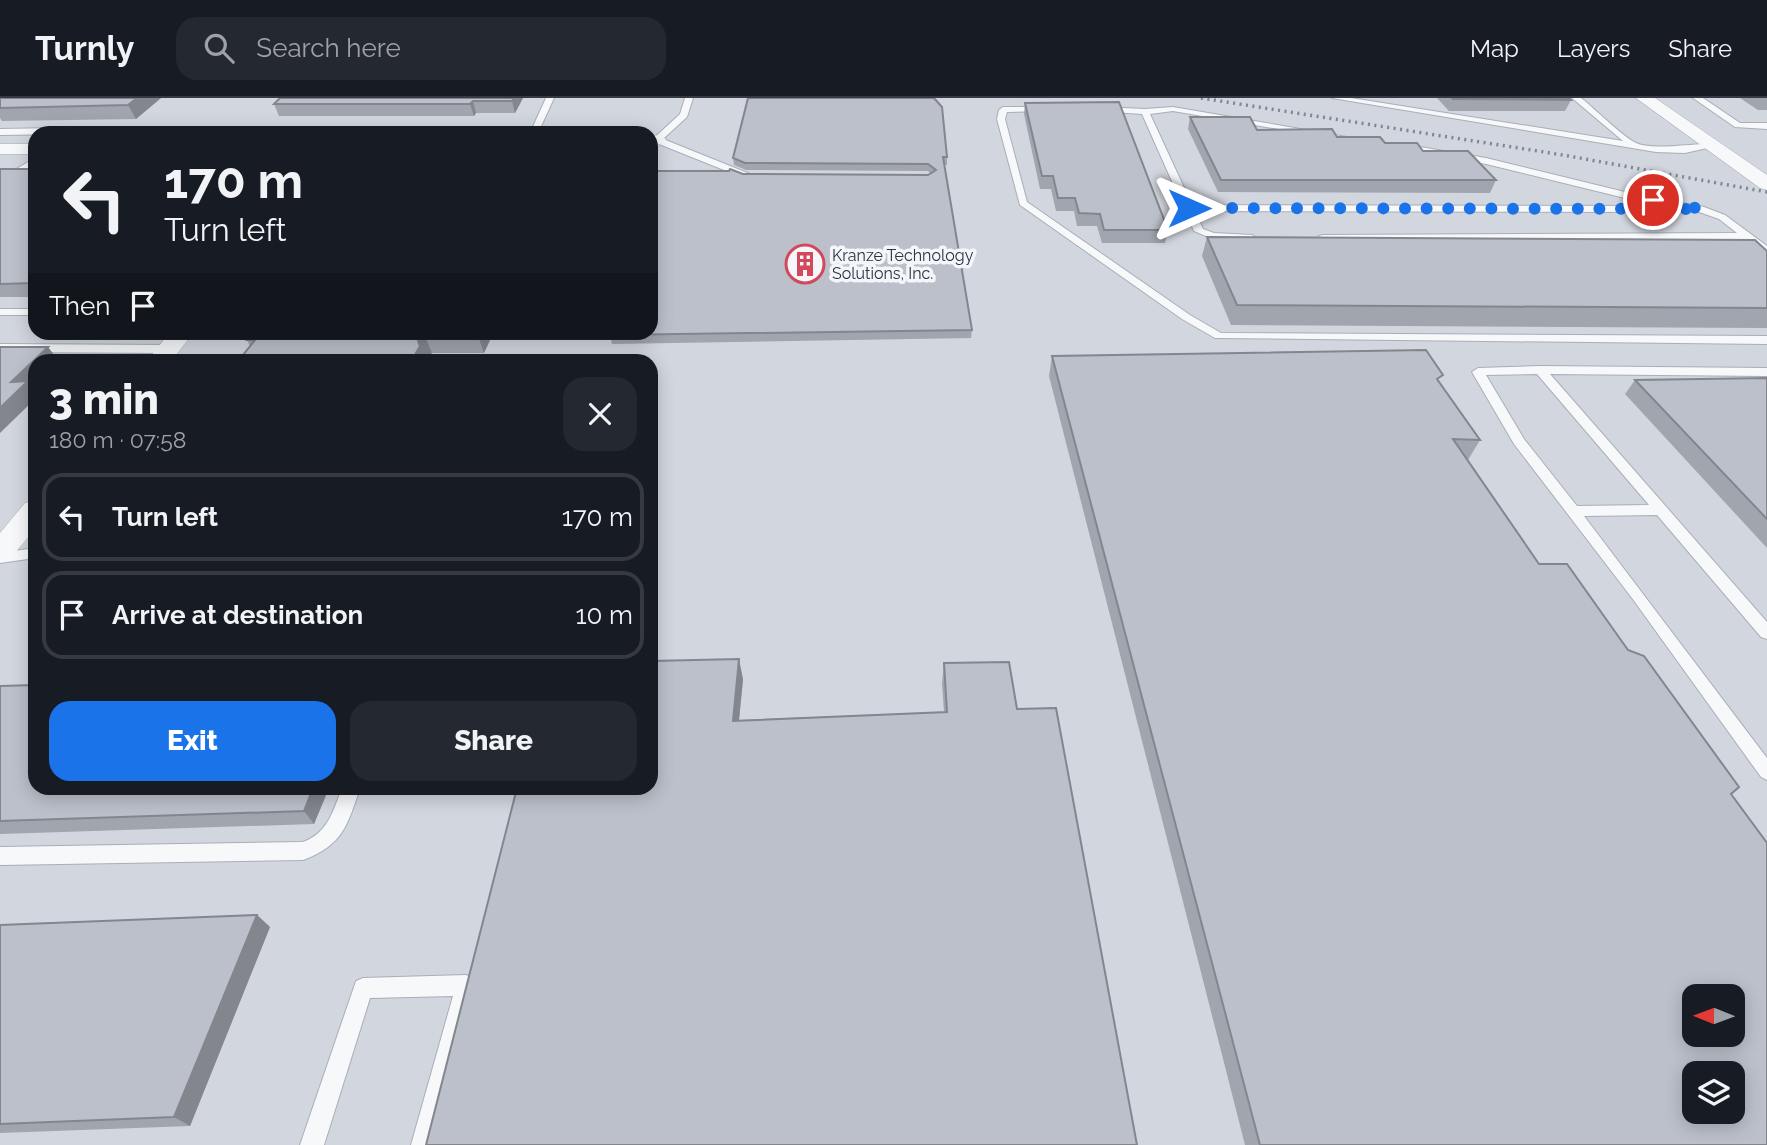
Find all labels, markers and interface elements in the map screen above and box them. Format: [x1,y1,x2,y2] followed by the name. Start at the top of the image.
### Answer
[176,17,666,80] search box
[35,29,134,68] text: Turnly
[200,29,238,67] icon: search
[256,33,401,63] text: Search here
[1470,34,1519,63] text: Map
[1557,34,1630,63] text: Layers
[1668,34,1732,63] text: Share
[164,152,303,209] text: 170 m
[49,154,140,245] icon: left
[1623,170,1683,230] pin
[1152,171,1226,245] position arrow
[1634,181,1672,219] icon: arrive
[164,211,286,248] text: Turn left
[784,243,826,285] building icon: Kranze Technology Solutions, Inc.
[832,246,974,283] place label: Kranze Technology Solutions, Inc.
[124,287,162,325] icon: arrive
[49,291,110,321] text: Then
[49,375,159,424] text: 3 min
[563,377,637,451] button: close
[49,426,186,453] text: 180 m · 07:58
[53,498,91,536] icon: left
[112,502,218,532] text: Turn left
[562,502,633,532] text: 170 m
[53,596,91,634] icon: arrive
[112,600,363,630] text: Arrive at destination
[575,600,633,630] text: 10 m
[49,701,336,781] button: Exit
[350,701,637,781] button: Share
[1682,984,1745,1046] north arrow
[1682,984,1745,1124] map controls
[1682,1061,1745,1124] button: layers

